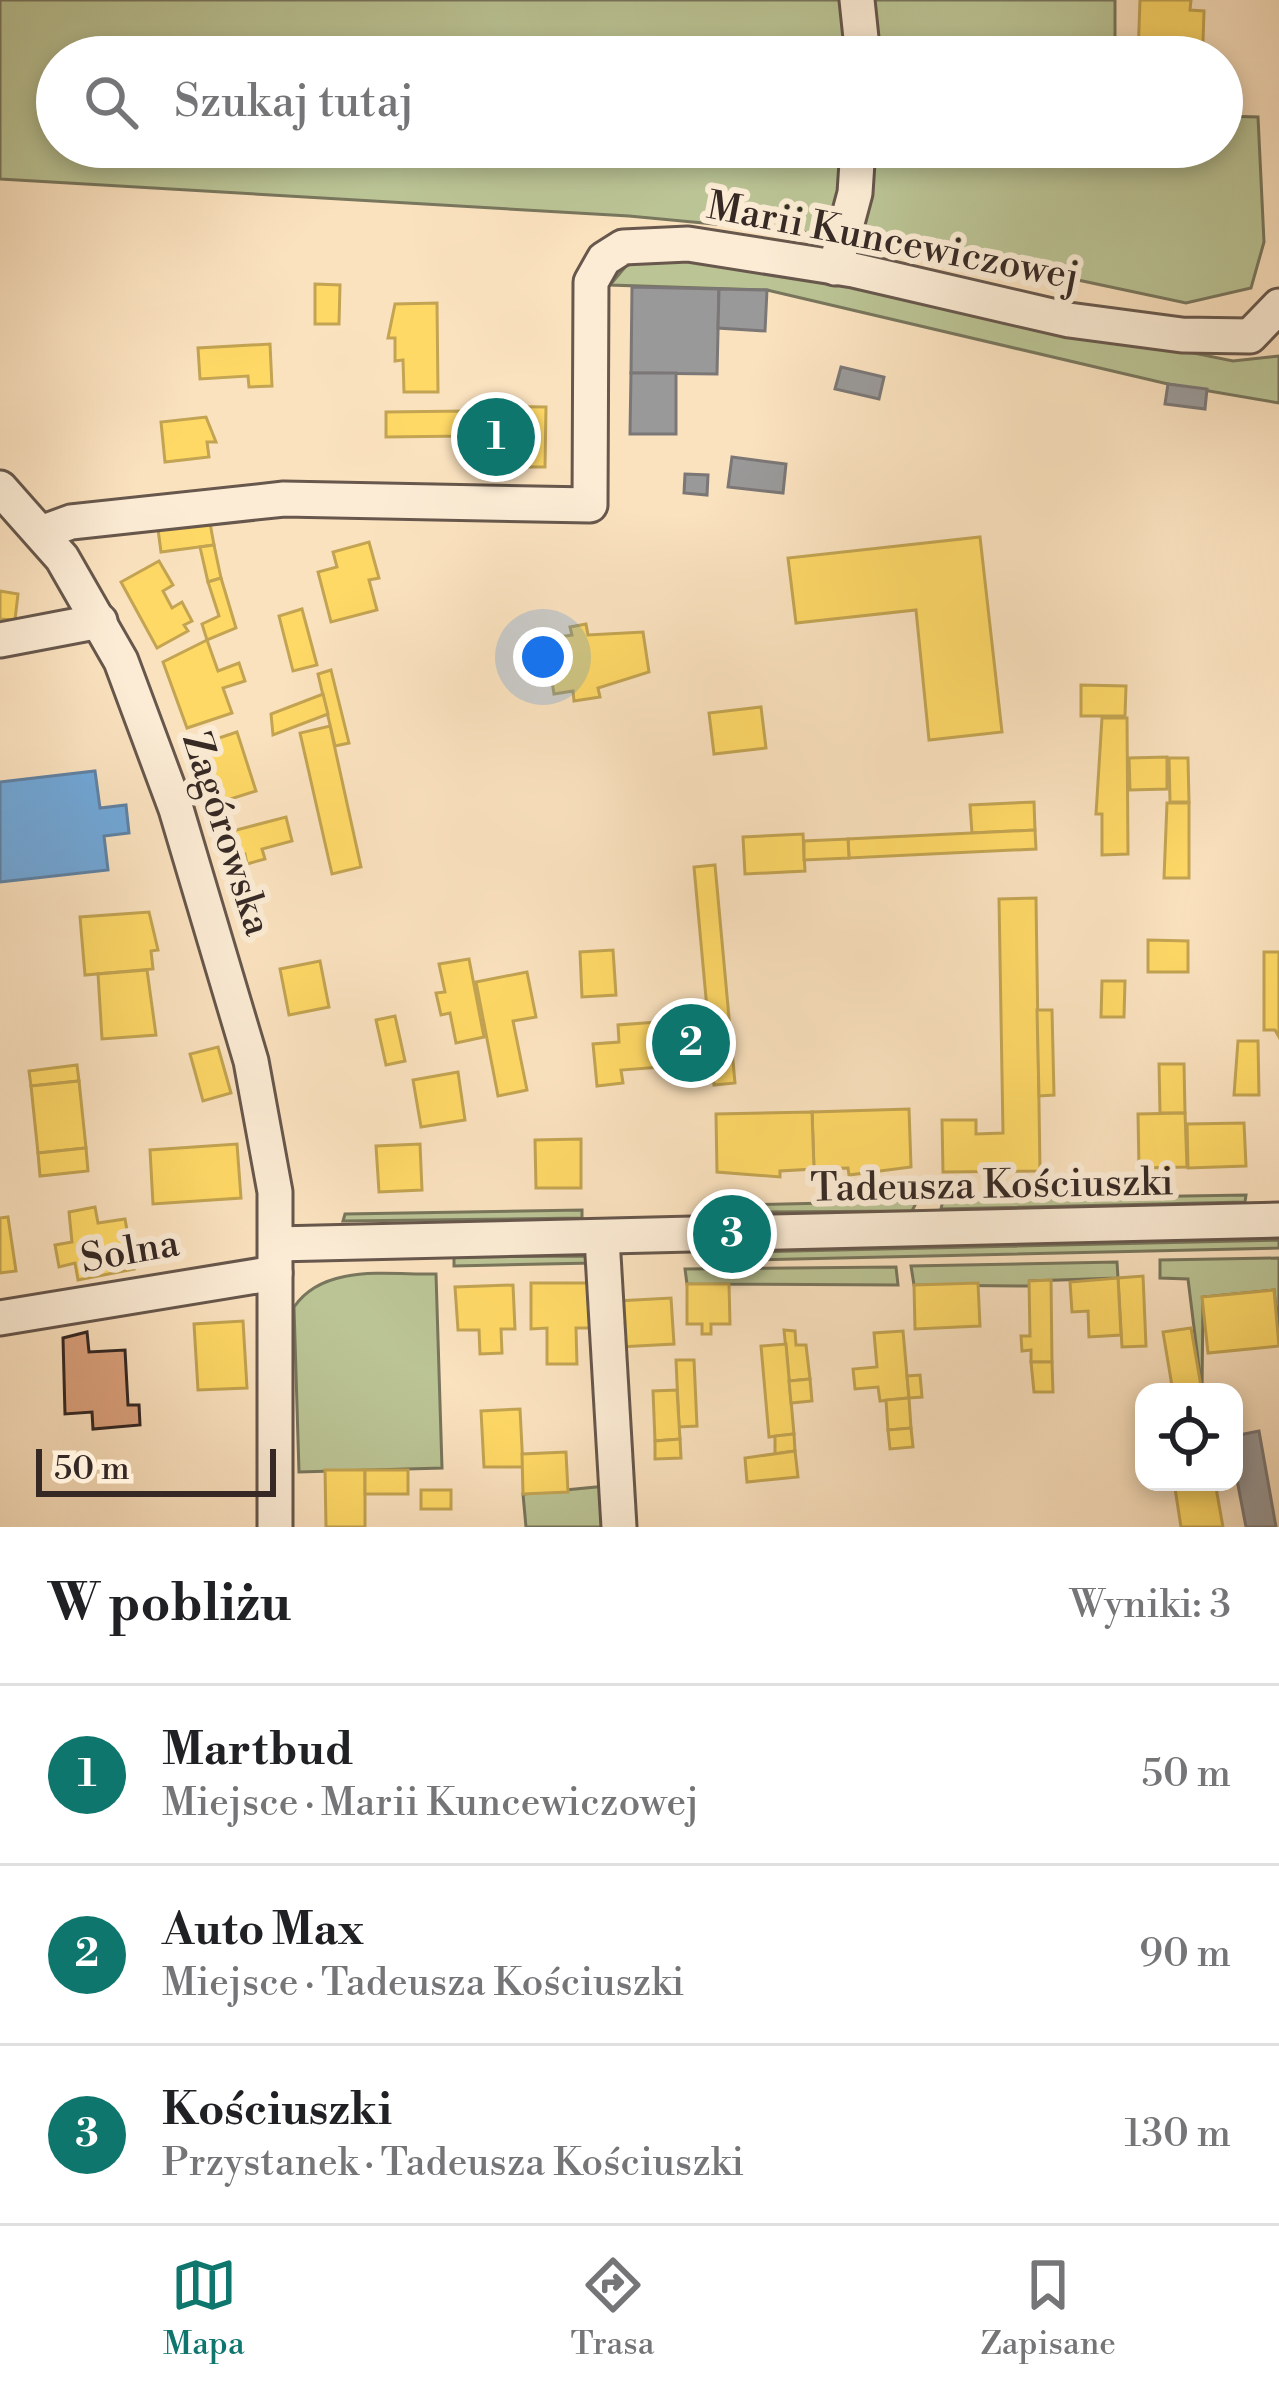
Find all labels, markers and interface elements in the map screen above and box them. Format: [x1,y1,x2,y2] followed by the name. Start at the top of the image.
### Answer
[36,36,1243,168] search box
[78,69,144,135] icon: search
[174,74,414,131] text: Szukaj tutaj
[703,182,1083,302] street label: Marii Kuncewiczowej
[457,392,535,482] pin: 1
[513,627,573,687] your location
[170,726,282,942] street label: Zagórowska
[652,998,730,1088] pin: 2
[810,1158,1174,1214] street label: Tadeusza Kościuszki
[693,1189,771,1279] pin: 3
[77,1219,183,1285] street label: Solna
[1135,1383,1243,1491] map controls
[1135,1383,1243,1491] button: locate
[36,1443,276,1496] scale bar
[54,1449,130,1490] text: 50 m
[48,1573,291,1637] text: W pobliżu
[1070,1581,1231,1630] text: Wyniki: 3
[162,1722,353,1779] text: Martbud
[78,1750,96,1799] text: 1
[1141,1750,1231,1799] text: 50 m
[162,1779,699,1828] text: Miejsce · Marii Kuncewiczowej
[162,1902,364,1959] text: Auto Max
[75,1930,99,1979] text: 2
[1139,1930,1231,1979] text: 90 m
[162,1959,684,2008] text: Miejsce · Tadeusza Kościuszki
[162,2082,392,2139] text: Kościuszki
[75,2110,99,2159] text: 3
[1125,2110,1231,2159] text: 130 m
[162,2139,744,2188] text: Przystanek · Tadeusza Kościuszki
[163,2252,245,2365] tab: Mapa
[571,2252,654,2365] tab: Trasa
[980,2252,1116,2365] tab: Zapisane

